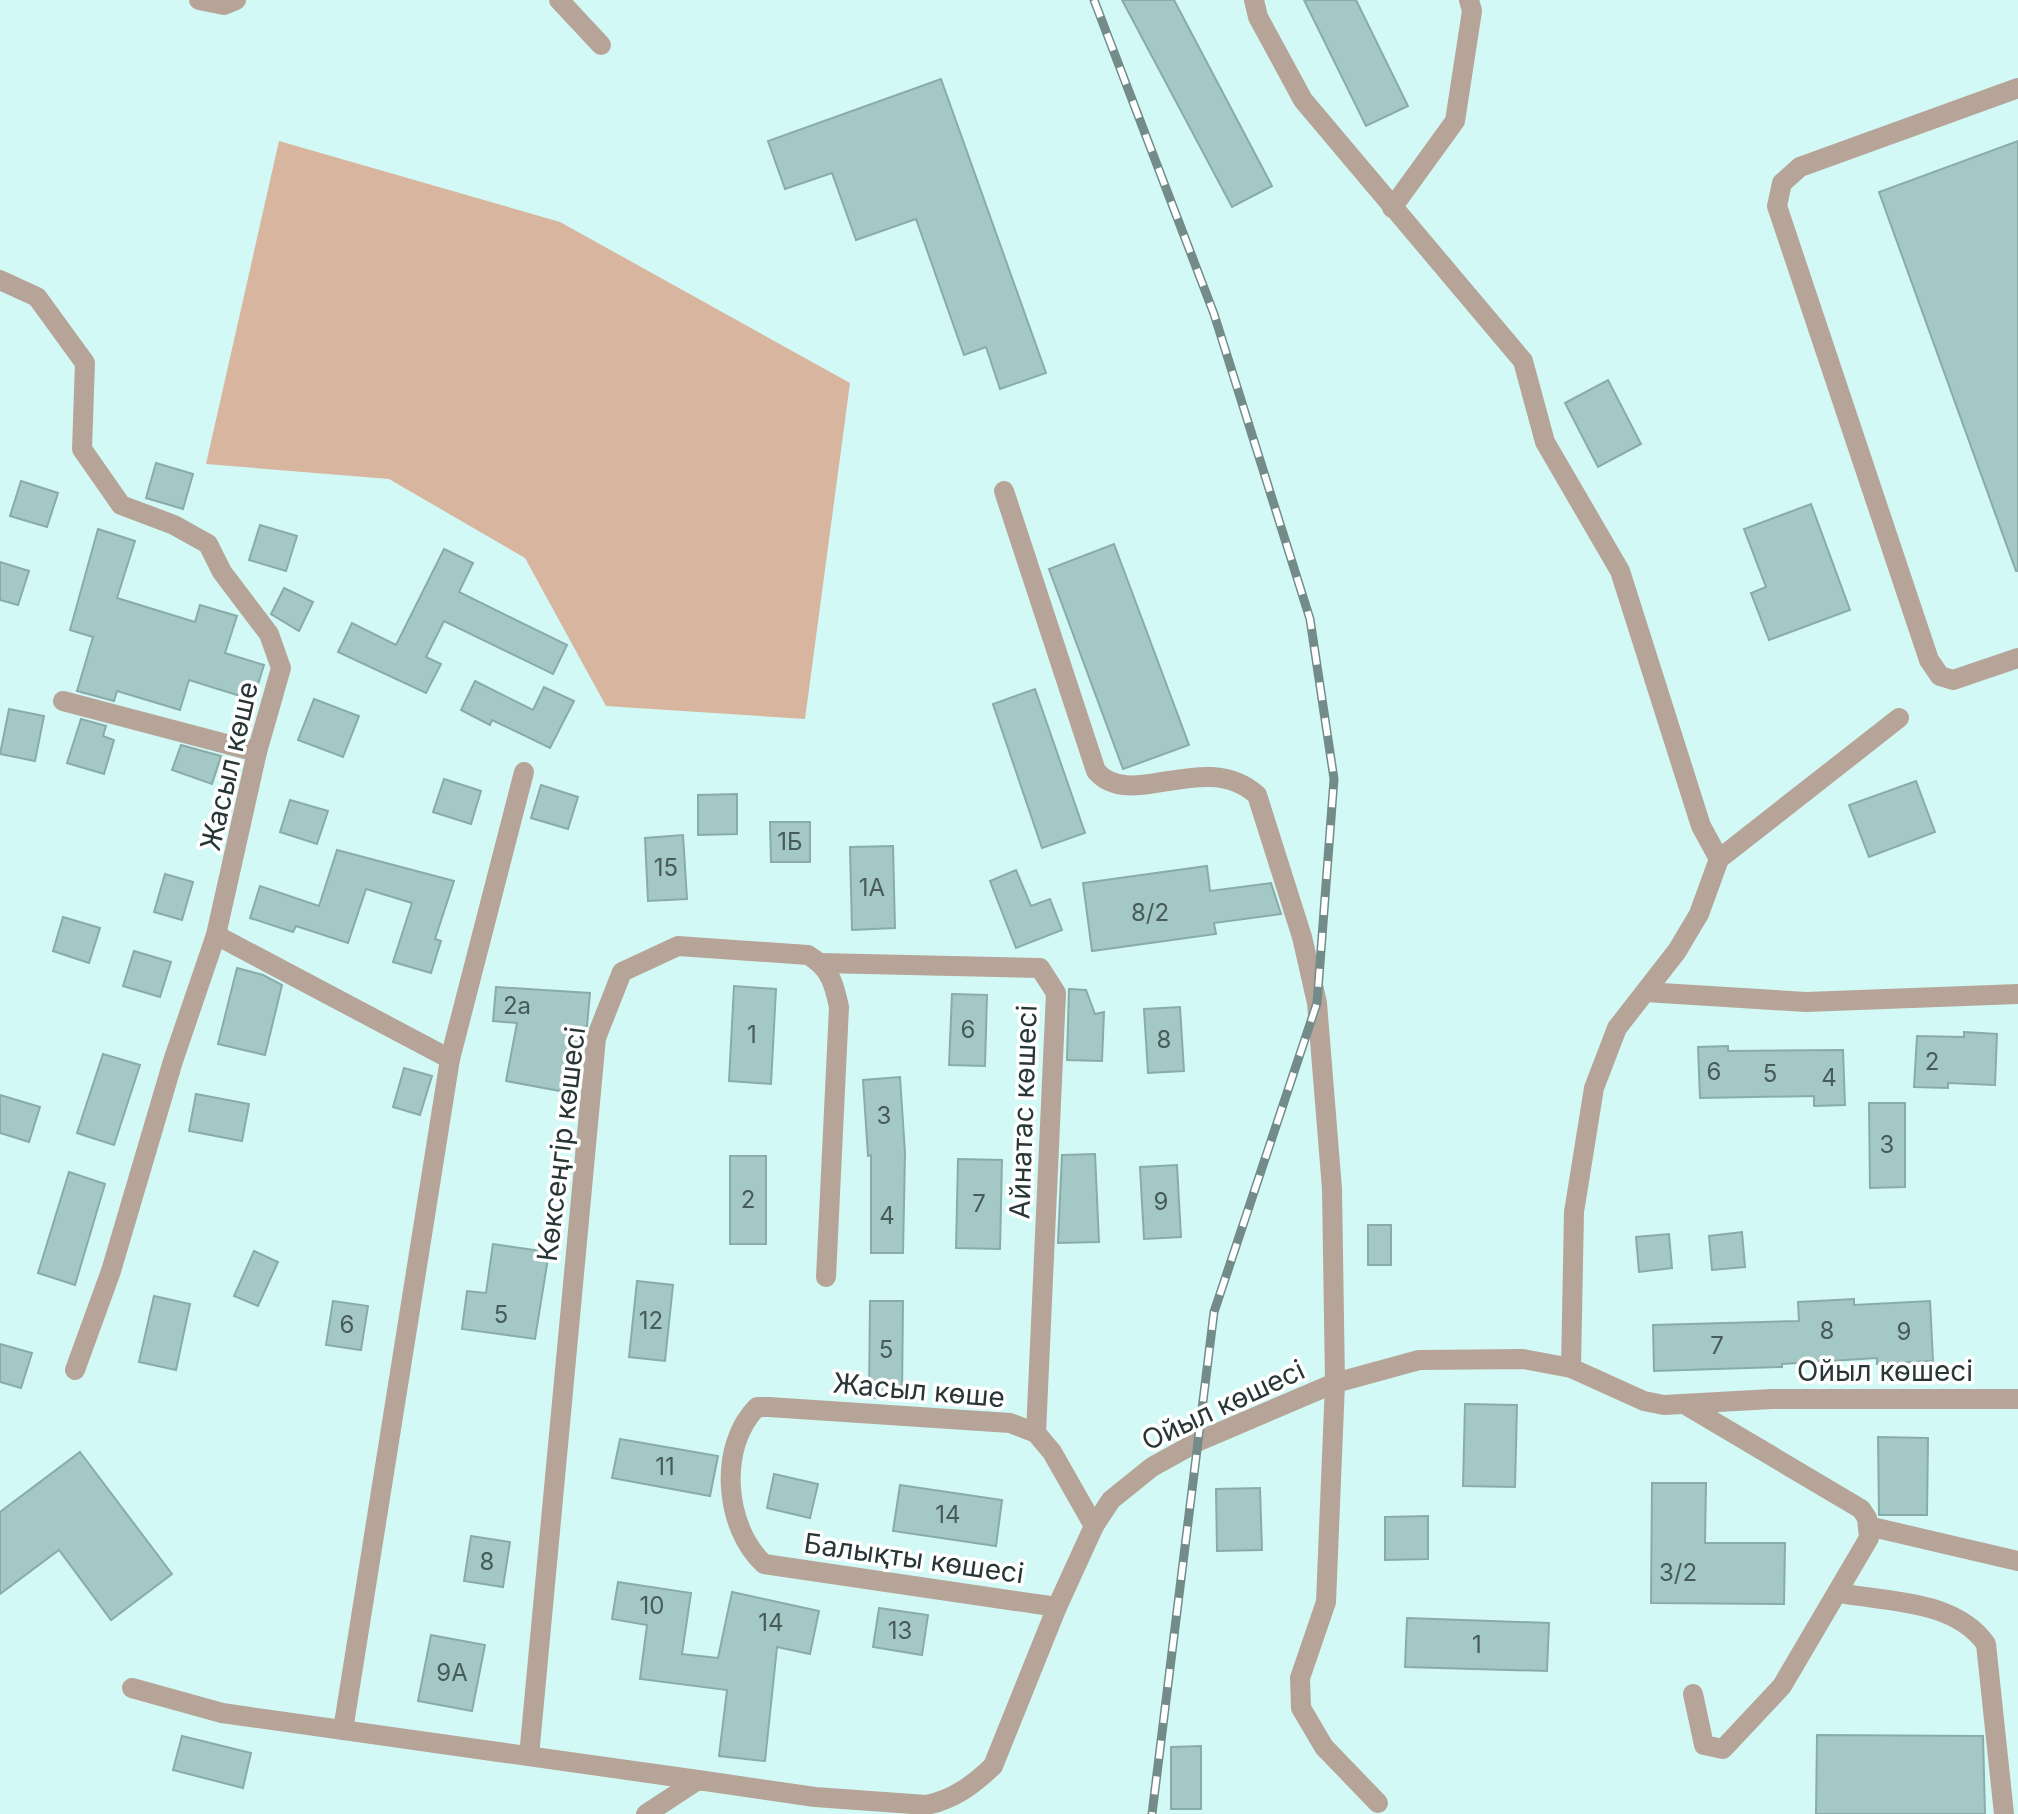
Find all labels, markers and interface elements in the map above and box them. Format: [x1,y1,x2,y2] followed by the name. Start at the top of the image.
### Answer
[193,678,265,854] street label: Жасыл көше
[777,827,803,856] house number: 1Б
[654,853,678,882] house number: 15
[859,873,885,902] house number: 1А
[1131,898,1169,927] house number: 8/2
[503,991,531,1020] house number: 2а
[1002,1004,1044,1220] street label: Айнатас көшесі
[961,1015,975,1044] house number: 6
[747,1020,757,1049] house number: 1
[530,1025,592,1263] street label: Көксеңгір көшесі
[1157,1025,1171,1054] house number: 8
[1925,1047,1939,1076] house number: 2
[1707,1057,1721,1086] house number: 6
[1763,1059,1777,1088] house number: 5
[1821,1063,1837,1092] house number: 4
[877,1101,891,1130] house number: 3
[1880,1130,1894,1159] house number: 3
[741,1185,755,1214] house number: 2
[1154,1187,1168,1216] house number: 9
[972,1189,986,1218] house number: 7
[879,1201,895,1230] house number: 4
[494,1300,508,1329] house number: 5
[639,1306,663,1335] house number: 12
[340,1310,354,1339] house number: 6
[1820,1316,1834,1345] house number: 8
[1897,1317,1911,1346] house number: 9
[1710,1331,1724,1360] house number: 7
[879,1335,893,1364] house number: 5
[1136,1352,1310,1458] street label: Ойыл көшесі
[1797,1354,1973,1388] street label: Ойыл көшесі
[832,1366,1006,1414] street label: Жасыл көше
[655,1452,675,1481] house number: 11
[935,1500,961,1529] house number: 14
[802,1526,1026,1590] street label: Балықты көшесі
[480,1547,494,1576] house number: 8
[1659,1558,1697,1587] house number: 3/2
[640,1591,664,1620] house number: 10
[758,1608,784,1637] house number: 14
[888,1616,912,1645] house number: 13
[1472,1630,1482,1659] house number: 1
[436,1658,468,1687] house number: 9А

